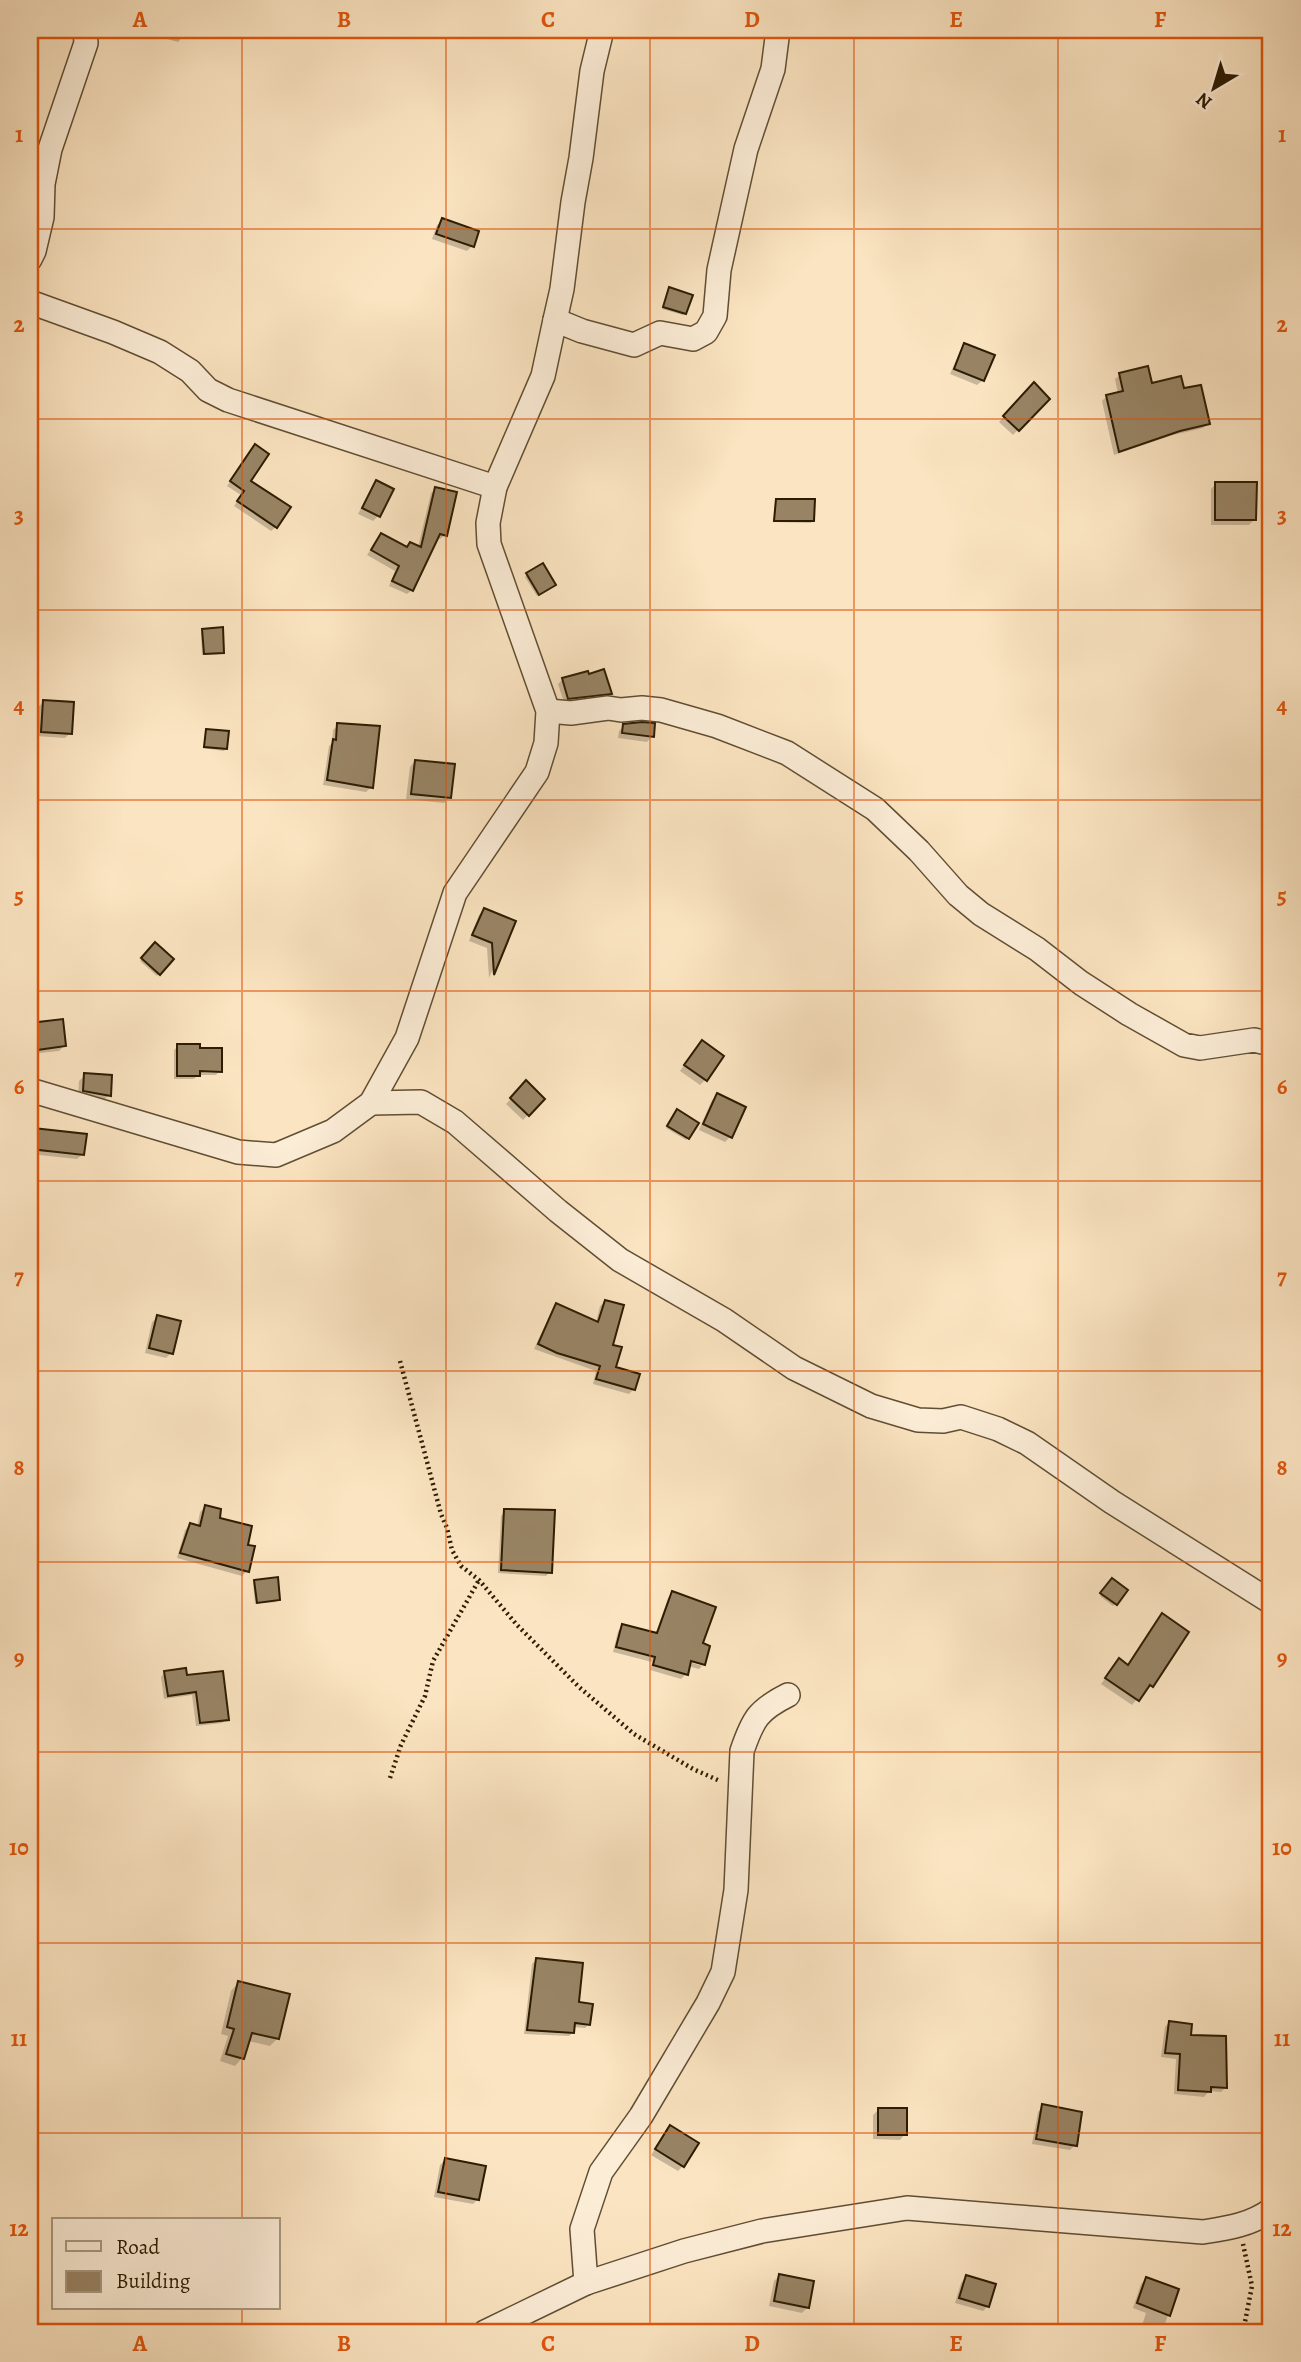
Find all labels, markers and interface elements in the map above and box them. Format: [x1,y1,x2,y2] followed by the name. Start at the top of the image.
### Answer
[132,4,148,35] text: A
[337,4,351,35] text: B
[541,4,555,35] text: C
[744,4,760,35] text: D
[949,4,963,35] text: E
[1154,4,1167,35] text: F
[1178,52,1248,122] north arrow
[1191,86,1218,115] text: N
[15,119,23,150] text: 1
[1278,119,1286,150] text: 1
[13,309,25,340] text: 2
[1276,309,1288,340] text: 2
[14,500,24,531] text: 3
[1277,500,1287,531] text: 3
[14,690,25,721] text: 4
[1277,690,1288,721] text: 4
[14,880,24,911] text: 5
[1277,880,1287,911] text: 5
[14,1071,25,1102] text: 6
[1277,1071,1288,1102] text: 6
[14,1261,24,1292] text: 7
[1277,1261,1287,1292] text: 7
[13,1452,25,1483] text: 8
[1276,1452,1288,1483] text: 8
[14,1642,24,1673] text: 9
[1277,1642,1287,1673] text: 9
[9,1832,29,1863] text: 10
[1272,1832,1292,1863] text: 10
[11,2023,27,2054] text: 11
[1274,2023,1290,2054] text: 11
[9,2213,29,2244] text: 12
[1272,2213,1292,2244] text: 12
[52,2218,280,2310] legend
[116,2233,160,2261] text: Road
[116,2267,191,2295] text: Building
[132,2328,148,2359] text: A
[337,2328,351,2359] text: B
[541,2328,555,2359] text: C
[744,2328,760,2359] text: D
[949,2328,963,2359] text: E
[1154,2328,1167,2359] text: F

